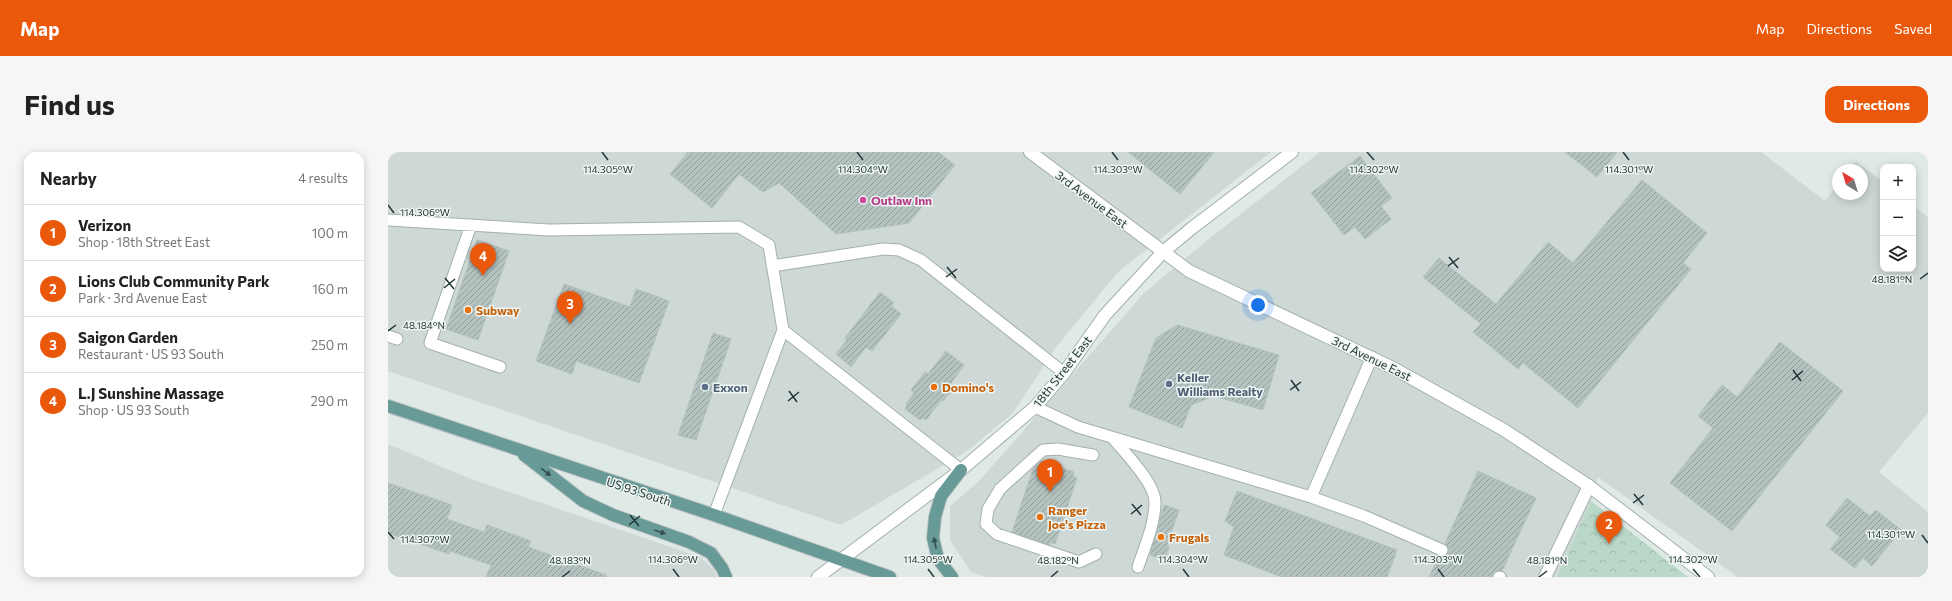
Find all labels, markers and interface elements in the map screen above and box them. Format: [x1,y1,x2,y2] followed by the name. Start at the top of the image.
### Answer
[20,17,59,40] text: Map
[1756,20,1785,37] text: Map
[1807,20,1872,37] text: Directions
[1894,20,1932,37] text: Saved
[1825,86,1928,123] button: Directions
[24,87,115,121] text: Find us
[583,163,633,175] text: 114.305°W
[838,163,888,175] text: 114.304°W
[1093,163,1143,175] text: 114.303°W
[1349,163,1399,175] text: 114.302°W
[1605,163,1653,175] text: 114.301°W
[1832,164,1868,200] north arrow
[1880,164,1916,272] map controls
[1880,164,1916,200] button: +
[1053,167,1131,231] street label: 3rd Avenue East
[40,168,97,189] text: Nearby
[298,170,348,186] text: 4 results
[871,193,932,207] place label: Outlaw Inn
[858,195,868,205] marker: Outlaw Inn
[1880,200,1916,236] button: −
[400,206,450,218] text: 114.306°W
[78,216,131,234] text: Verizon
[50,225,56,241] text: 1
[312,225,348,241] text: 100 m
[78,234,210,250] text: Shop · 18th Street East
[1880,236,1916,272] button: layers
[470,243,496,276] pin: 4
[78,272,270,290] text: Lions Club Community Park
[1872,273,1912,285] text: 48.181°N
[49,281,57,297] text: 2
[312,281,348,297] text: 160 m
[78,290,207,306] text: Park · 3rd Avenue East
[557,291,583,324] pin: 3
[1248,295,1268,315] your location
[476,303,520,317] place label: Subway
[463,305,473,315] marker: Subway
[403,319,445,331] text: 48.184°N
[78,328,178,346] text: Saigon Garden
[1030,333,1094,409] street label: 18th Street East
[1330,333,1414,383] street label: 3rd Avenue East
[49,337,57,353] text: 3
[311,337,348,353] text: 250 m
[78,346,224,362] text: Restaurant · US 93 South
[1177,370,1263,398] place label: Keller Williams Realty
[1164,379,1174,389] marker: Keller Williams Realty
[713,380,748,394] place label: Exxon
[942,380,995,394] place label: Domino's
[700,382,710,392] marker: Exxon
[929,382,939,392] marker: Domino's
[78,384,224,402] text: L.J Sunshine Massage
[49,393,57,409] text: 4
[311,393,348,409] text: 290 m
[78,402,189,418] text: Shop · US 93 South
[1037,459,1063,492] pin: 1
[541,468,552,477] one-way arrow
[605,474,673,508] street label: US 93 South
[1048,503,1106,532] place label: Ranger Joe's Pizza
[1596,511,1622,544] pin: 2
[1035,512,1045,522] marker: Ranger Joe's Pizza
[1867,528,1915,540] text: 114.301°W
[655,529,667,535] one-way arrow
[1169,530,1210,544] place label: Frugals
[1156,532,1166,542] marker: Frugals
[400,533,450,545] text: 114.307°W
[931,537,937,549] one-way arrow
[648,553,698,565] text: 114.306°W
[903,553,953,565] text: 114.305°W
[1158,553,1208,565] text: 114.304°W
[1413,553,1463,565] text: 114.303°W
[1668,553,1718,565] text: 114.302°W
[549,554,591,566] text: 48.183°N
[1037,554,1079,566] text: 48.182°N
[1527,554,1567,566] text: 48.181°N

